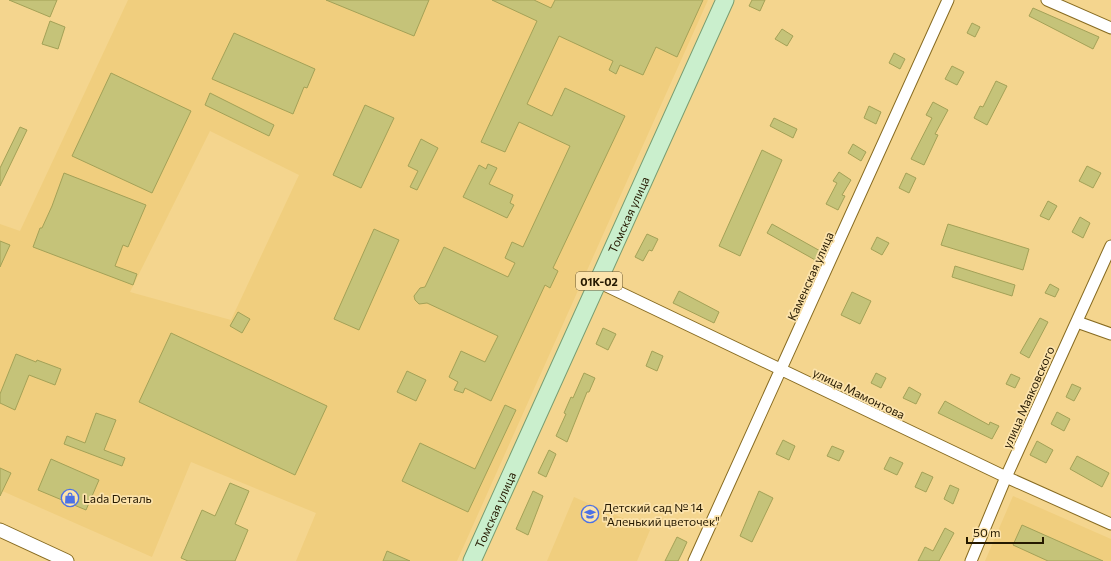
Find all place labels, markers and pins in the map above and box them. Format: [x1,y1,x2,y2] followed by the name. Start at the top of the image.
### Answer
[60,488,80,508] shop icon: Lada Dеталь
[83,491,152,505] place label: Lada Dеталь
[603,500,720,528] place label: Детский сад № 14 "Аленький цветочек"
[580,504,600,524] school or university icon: Детский сад № 14 "Аленький цветочек"

